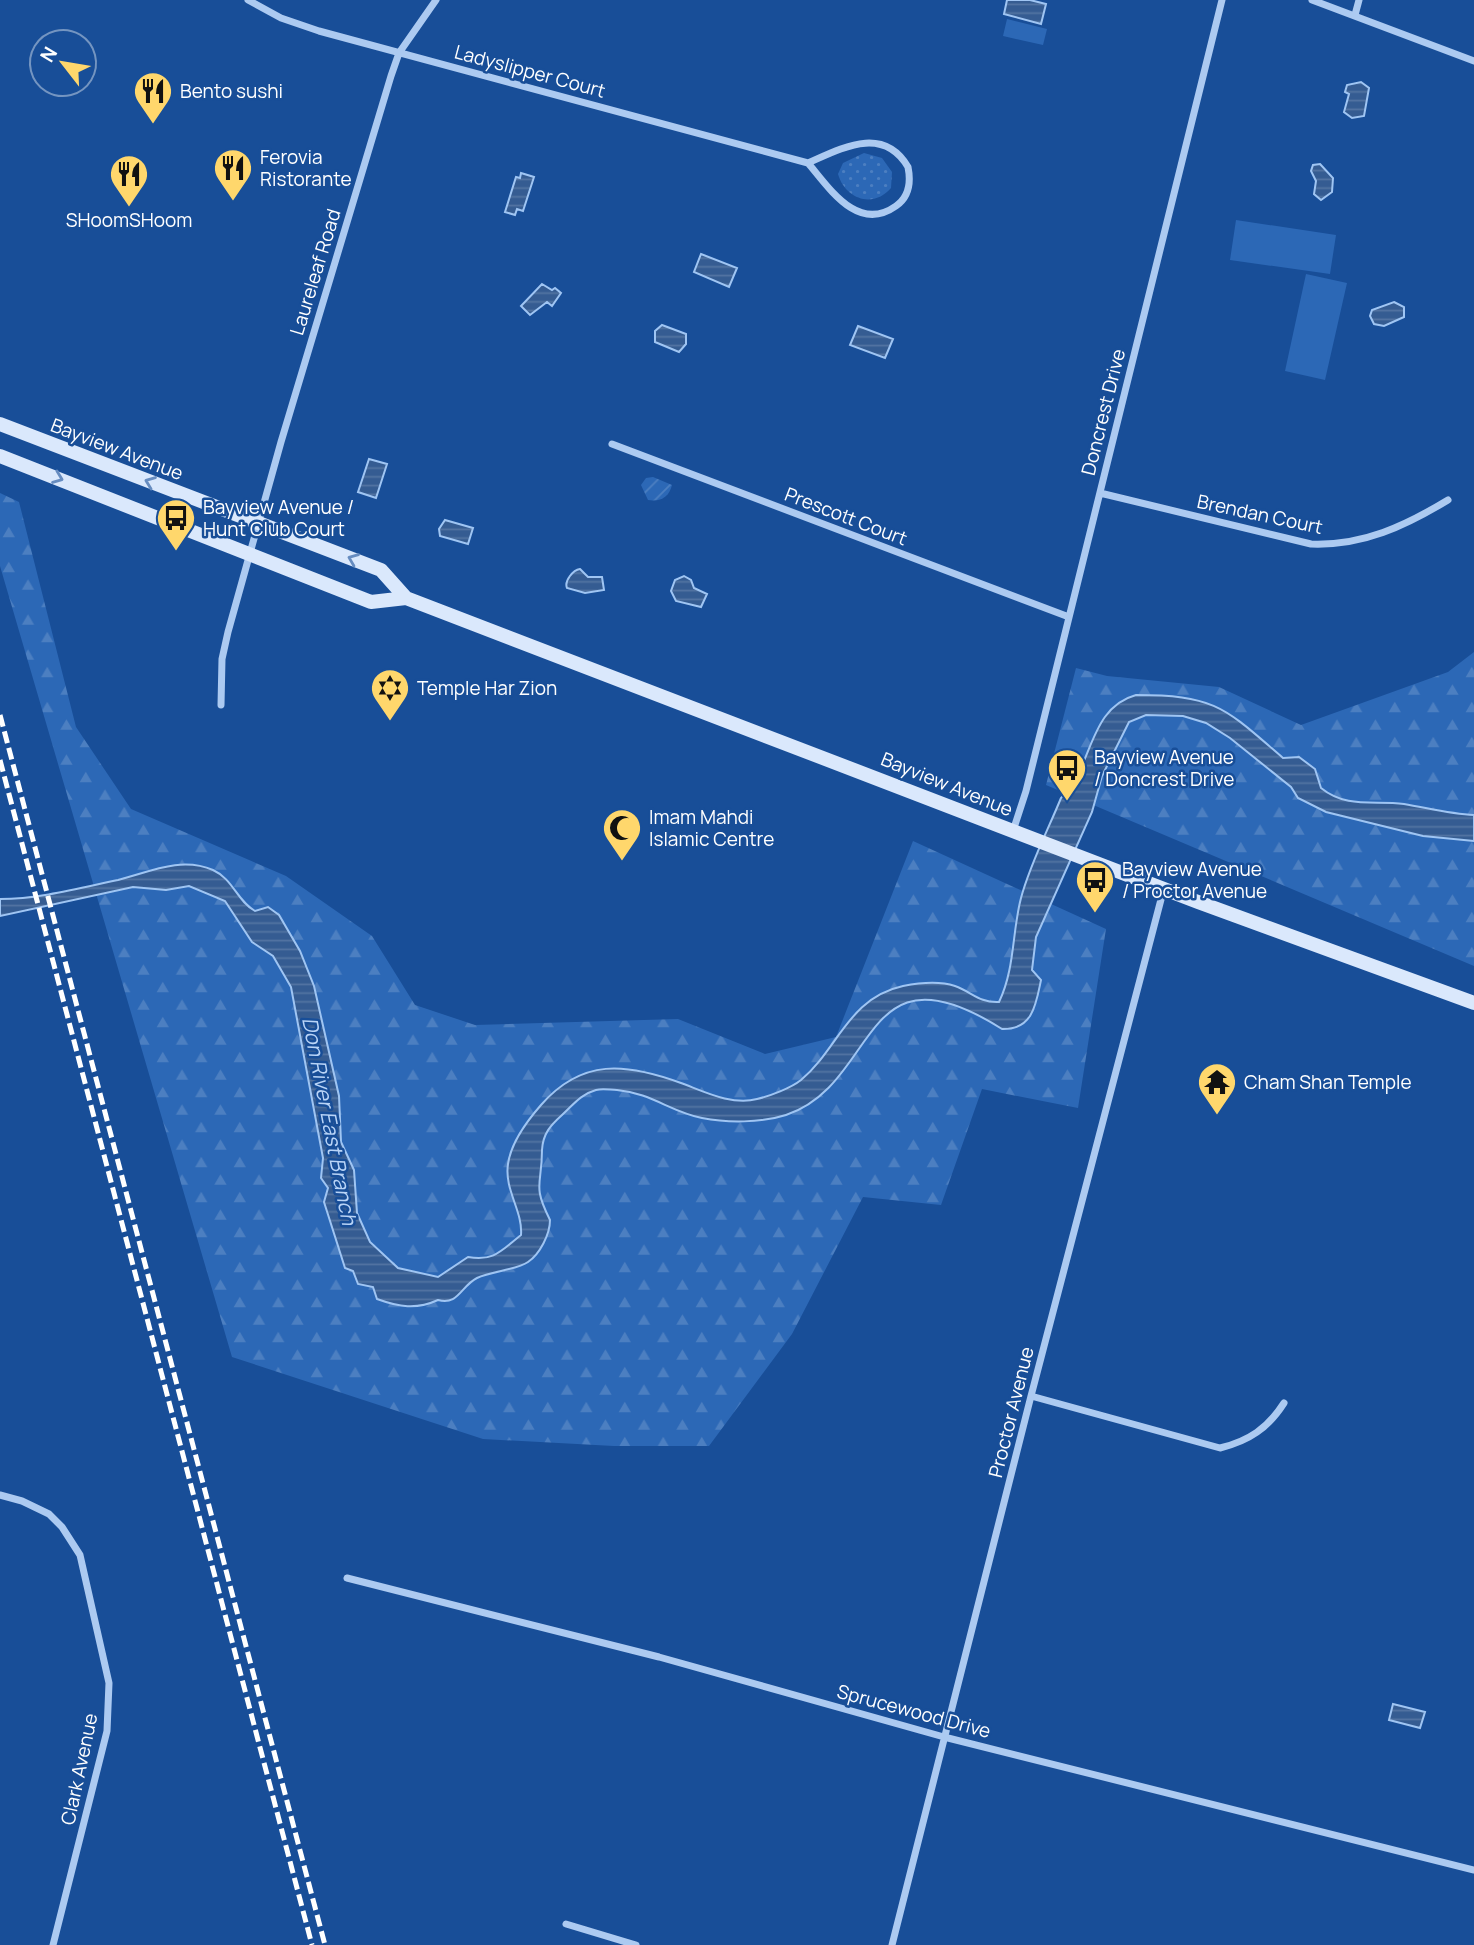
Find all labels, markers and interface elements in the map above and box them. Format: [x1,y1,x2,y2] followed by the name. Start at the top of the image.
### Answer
[28,28,98,98] north arrow
[452,38,608,104] street label: Ladyslipper Court
[34,42,63,67] text: N
[132,70,174,125] restaurant icon: Bento sushi
[180,78,283,104] place label: Bento sushi
[260,144,352,192] place label: Ferovia Ristorante
[212,147,254,202] restaurant icon: Ferovia Ristorante
[108,153,150,208] restaurant icon: SHoomSHoom
[283,206,347,338] street label: Laureleaf Road
[66,207,192,233] place label: SHoomSHoom
[1075,346,1131,478] street label: Doncrest Drive
[47,412,187,486] street label: Bayview Avenue
[51,469,63,483] one-way arrow
[145,477,157,491] one-way arrow
[781,481,911,551] street label: Prescott Court
[1195,488,1325,540] street label: Brendan Court
[203,494,354,542] place label: Bayview Avenue / Hunt Club Court
[155,497,197,552] bus stop icon: Bayview Avenue / Hunt Club Court
[347,553,359,567] one-way arrow
[369,667,411,722] synagogue icon: Temple Har Zion
[417,675,557,701] place label: Temple Har Zion
[1094,744,1234,792] place label: Bayview Avenue / Doncrest Drive
[877,746,1017,822] street label: Bayview Avenue
[1046,747,1088,802] bus stop icon: Bayview Avenue / Doncrest Drive
[649,804,774,852] place label: Imam Mahdi Islamic Centre
[601,807,643,862] mosque icon: Imam Mahdi Islamic Centre
[1122,856,1267,904] place label: Bayview Avenue / Proctor Avenue
[1074,859,1116,914] bus stop icon: Bayview Avenue / Proctor Avenue
[296,1015,364,1229] water label: Don River East Branch
[1196,1061,1238,1116] temple icon: Cham Shan Temple
[1244,1069,1412,1095] place label: Cham Shan Temple
[982,1344,1040,1480] street label: Proctor Avenue
[834,1678,994,1744] street label: Sprucewood Drive
[54,1711,104,1827] street label: Clark Avenue

